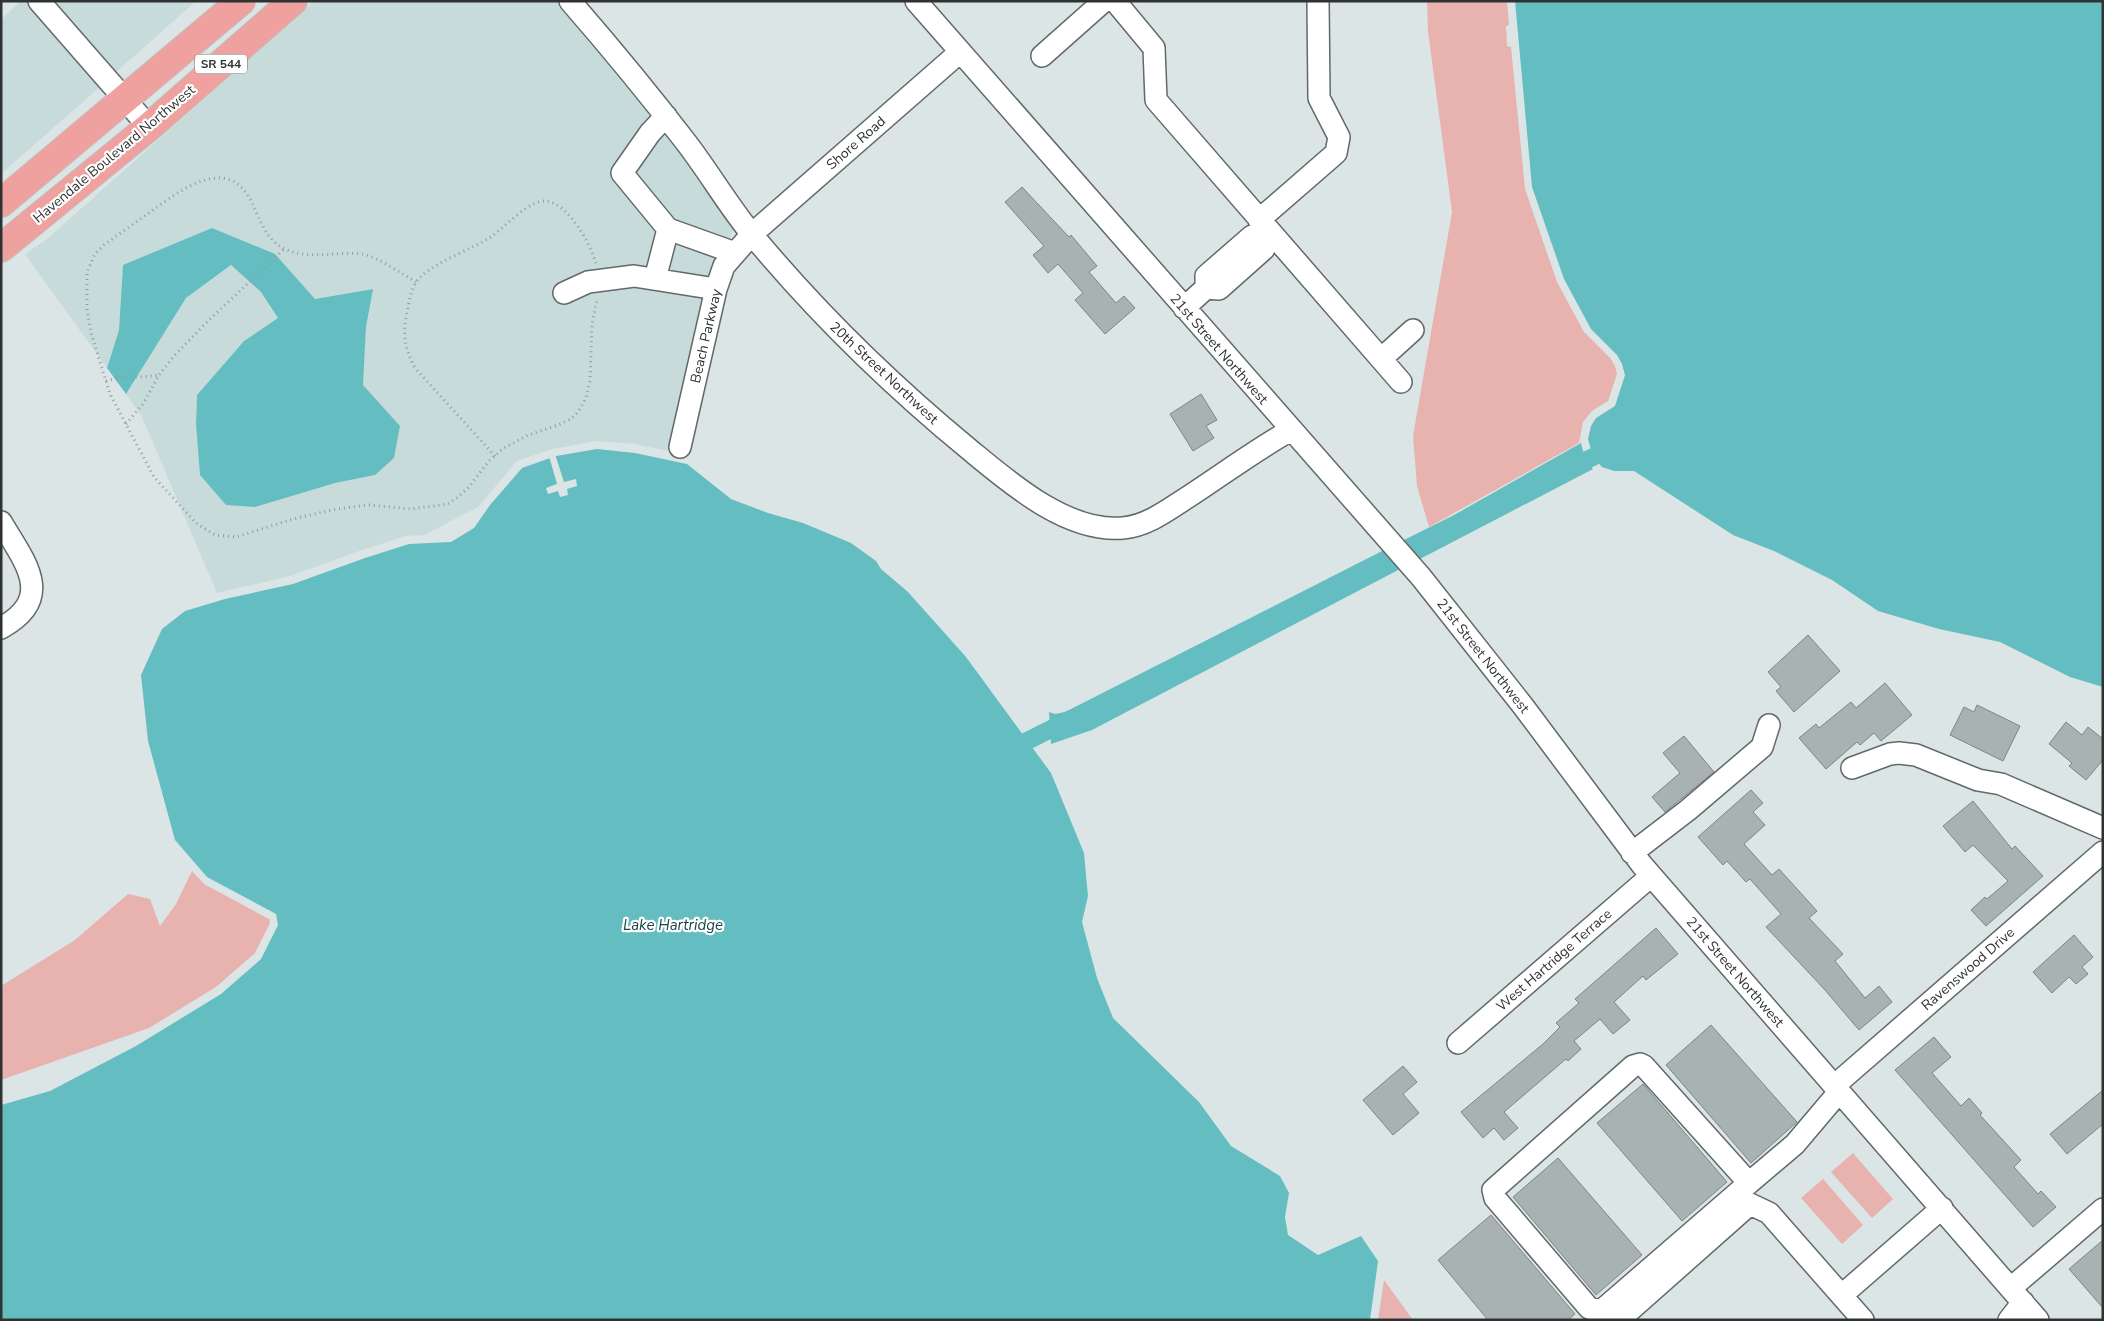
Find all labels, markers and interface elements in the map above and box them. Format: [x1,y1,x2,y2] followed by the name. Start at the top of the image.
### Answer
[195,54,247,74] road number: SR 544
[29,80,199,227] street label: Havendale Boulevard Northwest
[822,112,890,174] street label: Shore Road
[686,286,726,385] street label: Beach Parkway
[1166,290,1272,408] street label: 21st Street Northwest
[826,318,942,428] street label: 20th Street Northwest
[1432,595,1534,717] street label: 21st Street Northwest
[1492,905,1616,1015] street label: West Hartridge Terrace
[1682,913,1788,1031] street label: 21st Street Northwest
[623,915,723,935] water label: Lake Hartridge
[1917,923,2019,1015] street label: Ravenswood Drive

